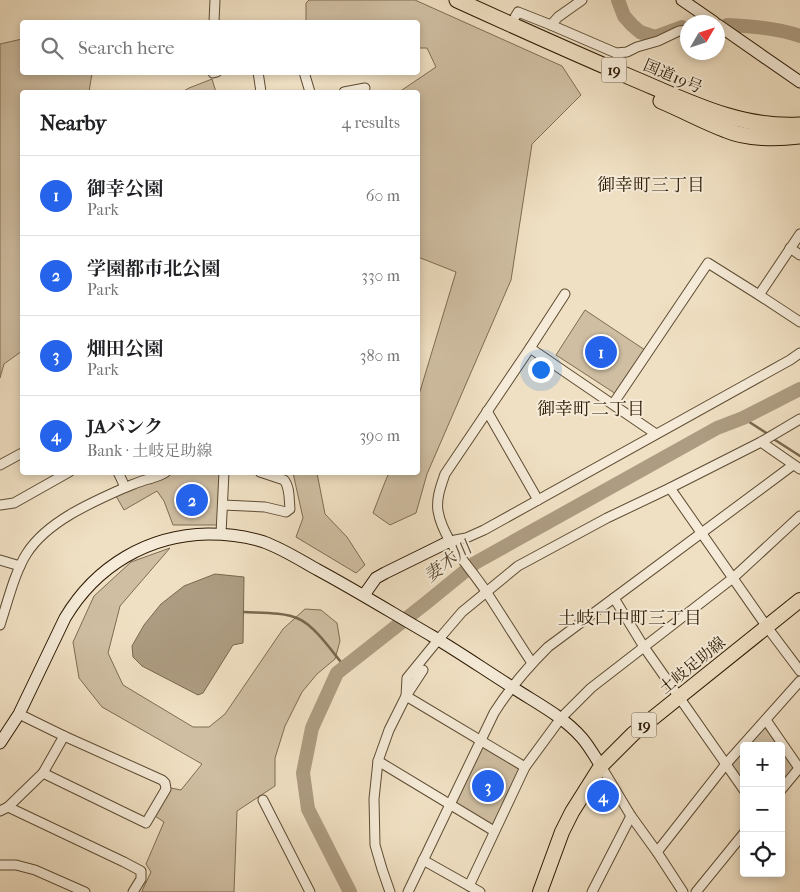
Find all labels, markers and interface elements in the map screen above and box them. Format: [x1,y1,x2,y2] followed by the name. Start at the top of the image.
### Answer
[680,15,725,60] north arrow
[20,20,420,75] search box
[38,34,66,62] icon: search
[78,37,174,59] text: Search here
[641,55,705,97] street label: 国道19号
[602,58,626,82] road number: 19
[40,111,106,135] text: Nearby
[342,113,400,132] text: 4 results
[597,175,705,196] district label: 御幸町三丁目
[87,178,163,200] text: 御幸公園
[53,186,59,205] text: 1
[366,186,400,205] text: 60 m
[87,200,119,219] text: Park
[87,258,220,280] text: 学園都市北公園
[52,266,60,285] text: 2
[361,266,400,285] text: 330 m
[87,280,119,299] text: Park
[585,333,617,371] pin: 1
[87,338,163,360] text: 畑田公園
[53,346,59,365] text: 3
[360,346,400,365] text: 380 m
[528,357,554,383] your location
[87,360,119,379] text: Park
[537,399,645,420] district label: 御幸町二丁目
[87,416,163,438] text: JAバンク
[51,426,61,445] text: 4
[359,426,400,445] text: 390 m
[87,441,212,460] text: Bank · 土岐足助線
[176,481,208,519] pin: 2
[420,536,477,587] water label: 妻木川
[558,608,702,629] district label: 土岐口中町三丁目
[655,632,729,698] street label: 土岐足助線
[632,712,656,738] road number: 19
[740,742,785,877] map controls
[740,742,785,787] button: +
[472,767,504,805] pin: 3
[587,777,619,815] pin: 4
[740,787,785,832] button: −
[740,832,785,877] button: locate

